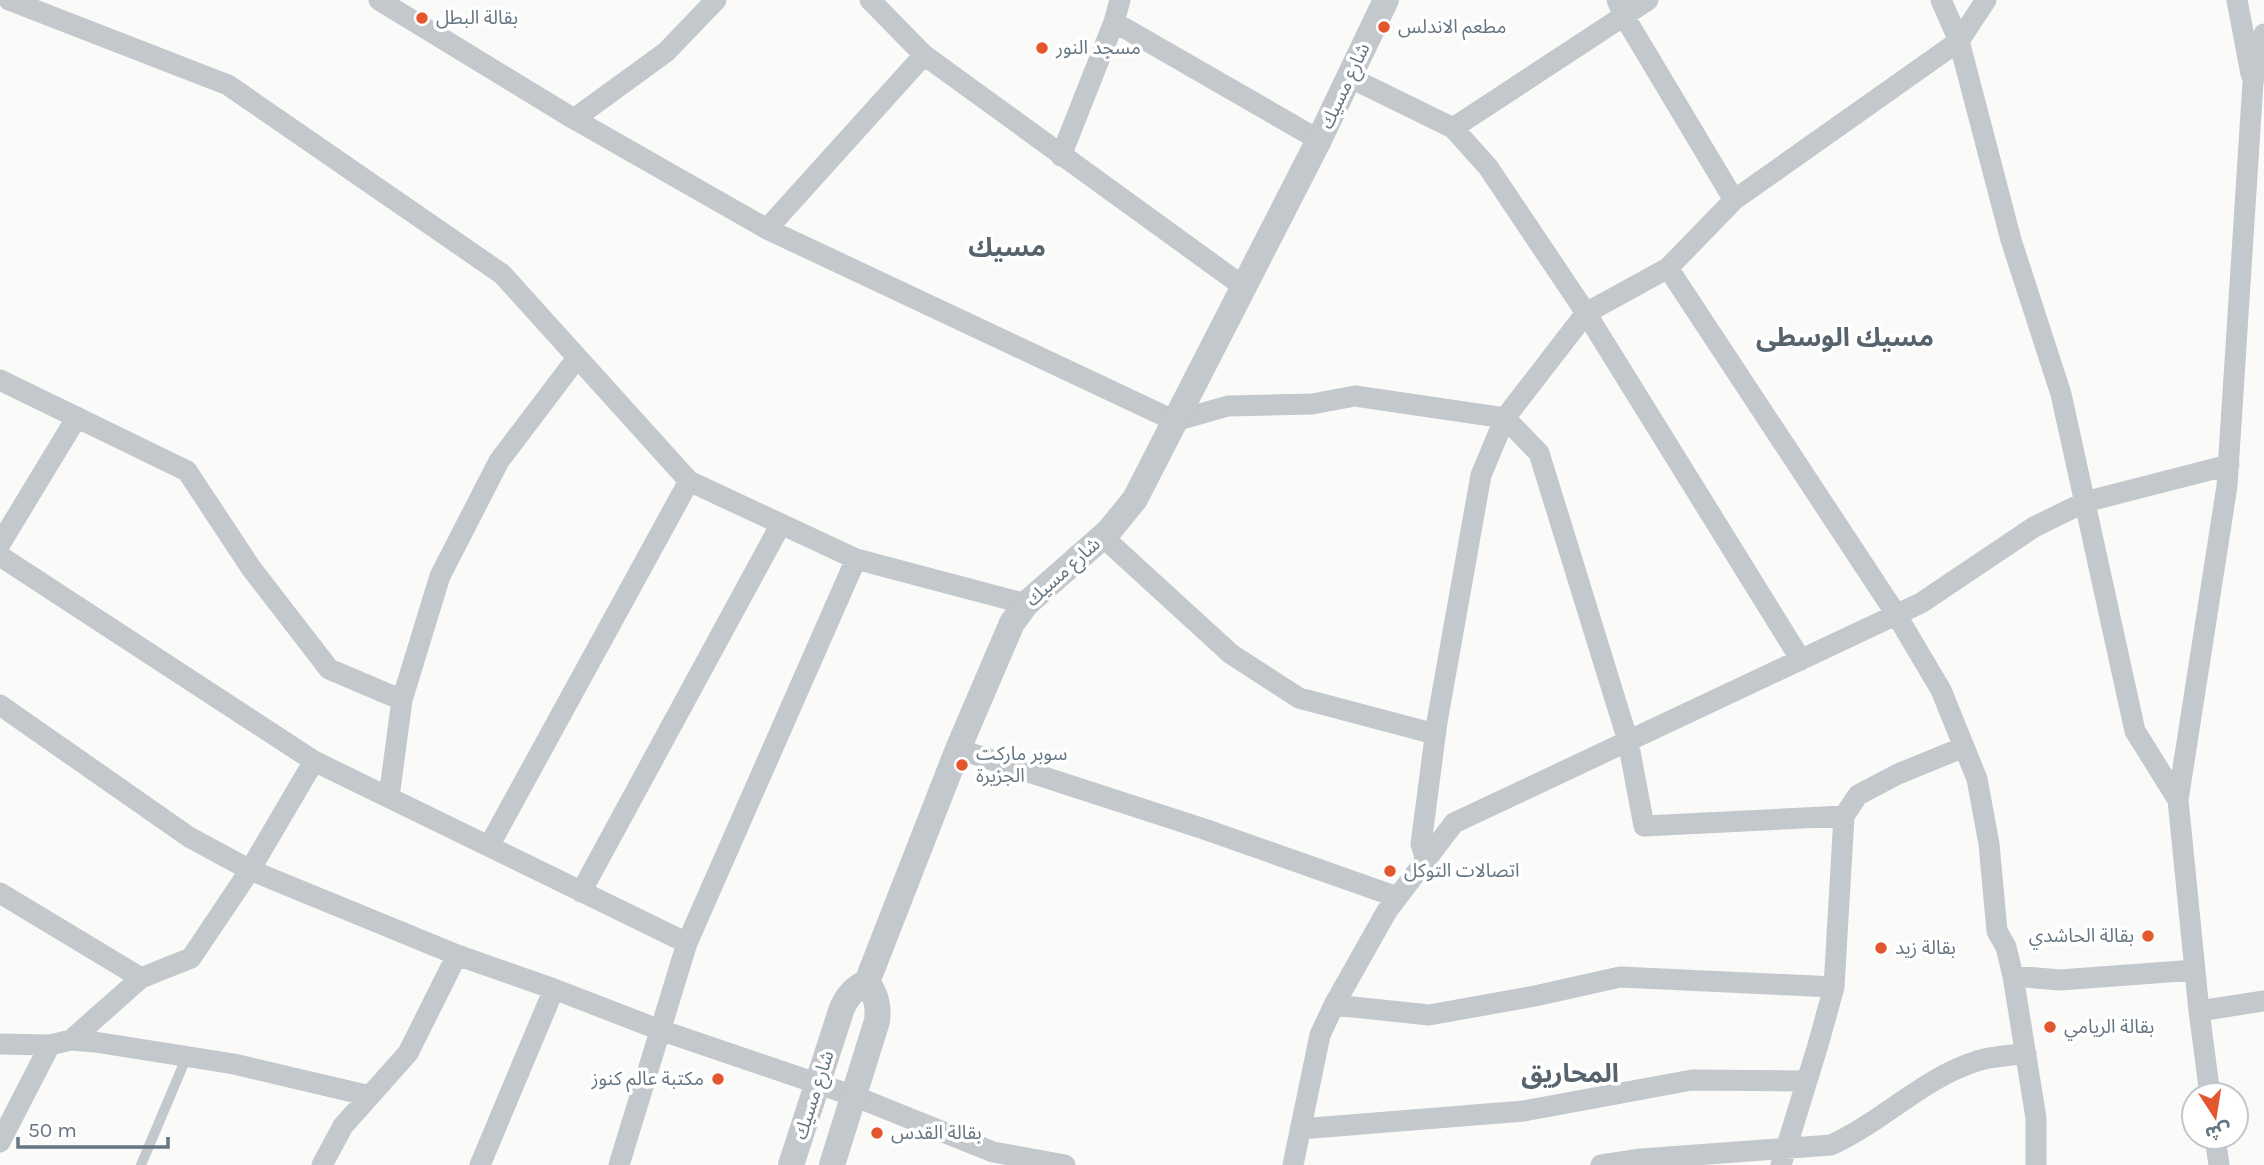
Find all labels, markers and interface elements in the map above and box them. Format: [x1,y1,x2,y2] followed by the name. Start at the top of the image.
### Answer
[436,7,518,29] place label: بقالة البطل
[414,10,430,26] marker: بقالة البطل
[1398,16,1506,41] place label: مطعم الاندلس
[1376,19,1392,35] marker: مطعم الاندلس
[1055,37,1141,59] place label: مسجد النور
[1034,40,1050,56] marker: مسجد النور
[1316,40,1376,133] street label: شارع مسيك
[968,232,1046,263] district label: مسيك
[1756,322,1934,353] district label: مسيك الوسطى
[1021,533,1106,613] street label: شارع مسيك
[976,743,1067,787] place label: سوبر ماركت الجزيرة
[954,757,970,773] marker: سوبر ماركت الجزيرة
[1404,860,1519,882] place label: اتصالات التوكل
[1382,863,1398,879] marker: اتصالات التوكل
[2029,925,2134,950] place label: بقالة الحاشدي
[2140,928,2156,944] marker: بقالة الحاشدي
[1895,937,1956,959] place label: بقالة زيد
[1873,940,1889,956] marker: بقالة زيد
[2064,1016,2154,1041] place label: بقالة الريامي
[2042,1019,2058,1035] marker: بقالة الريامي
[789,1048,841,1143] street label: شارع مسيك
[1521,1058,1619,1089] district label: المحاريق
[591,1068,704,1093] place label: مكتبة عالم كنوز
[710,1071,726,1087] marker: مكتبة عالم كنوز
[2180,1081,2250,1151] north arrow
[18,1106,168,1150] scale bar
[28,1118,77,1142] text: 50 m
[2203,1118,2233,1145] text: ش
[891,1122,982,1144] place label: بقالة القدس
[869,1125,885,1141] marker: بقالة القدس

